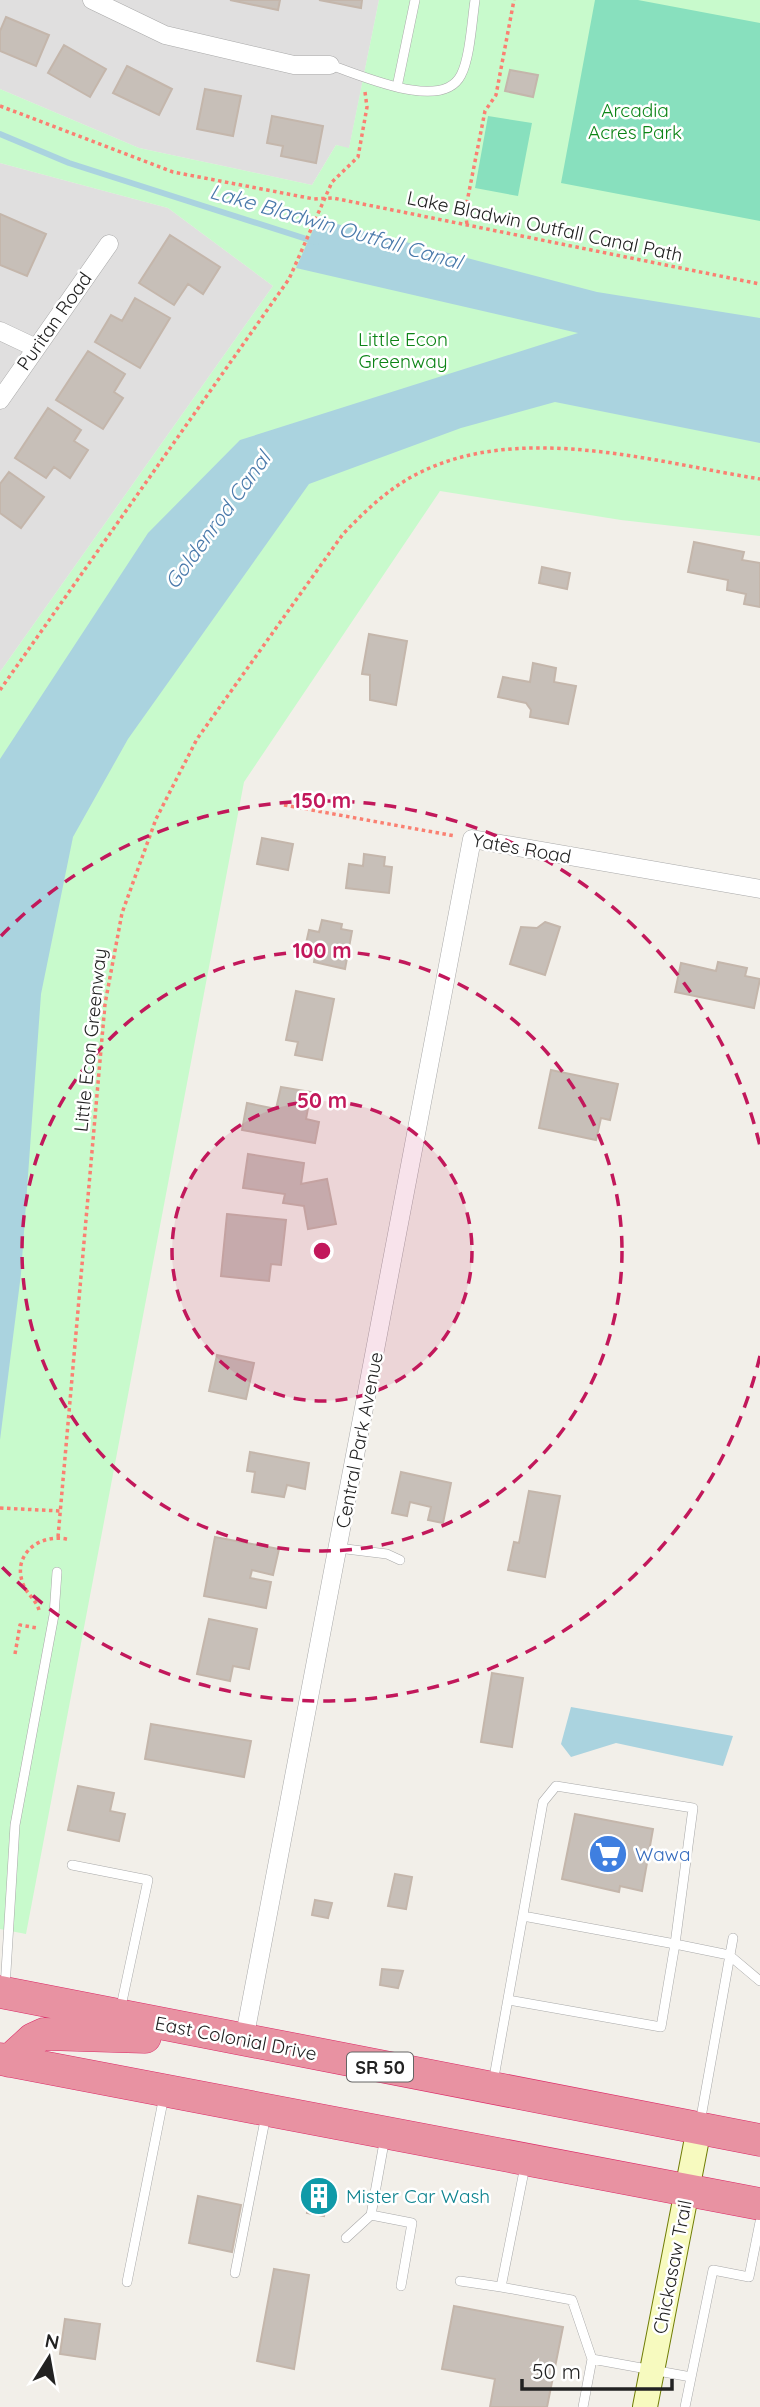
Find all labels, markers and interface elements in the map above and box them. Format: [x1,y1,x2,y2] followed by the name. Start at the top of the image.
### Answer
[588,98,682,144] park label: Arcadia Acres Park
[207,178,467,275] water label: Lake Bladwin Outfall Canal
[405,185,685,267] street label: Lake Bladwin Outfall Canal Path
[11,267,97,375] street label: Puritan Road
[358,327,448,373] park label: Little Econ Greenway
[158,444,277,594] water label: Goldenrod Canal
[293,787,351,813] text: 150 m
[471,828,573,868] street label: Yates Road
[292,937,352,963] text: 100 m
[68,947,112,1133] street label: Little Econ Greenway
[297,1087,347,1113] text: 50 m
[310,1239,334,1263] centre of rings
[330,1350,388,1530] street label: Central Park Avenue
[587,1833,629,1875] supermarket icon: Wawa
[635,1842,690,1866] place label: Wawa
[153,2011,319,2065] street label: East Colonial Drive
[347,2052,413,2082] road number: SR 50
[298,2175,340,2217] building icon: Mister Car Wash
[346,2184,490,2208] place label: Mister Car Wash
[647,2198,697,2336] street label: Chickasaw Trail
[14,2323,84,2393] north arrow
[43,2328,61,2354] text: N
[522,2348,672,2392] scale bar
[532,2358,581,2384] text: 50 m

